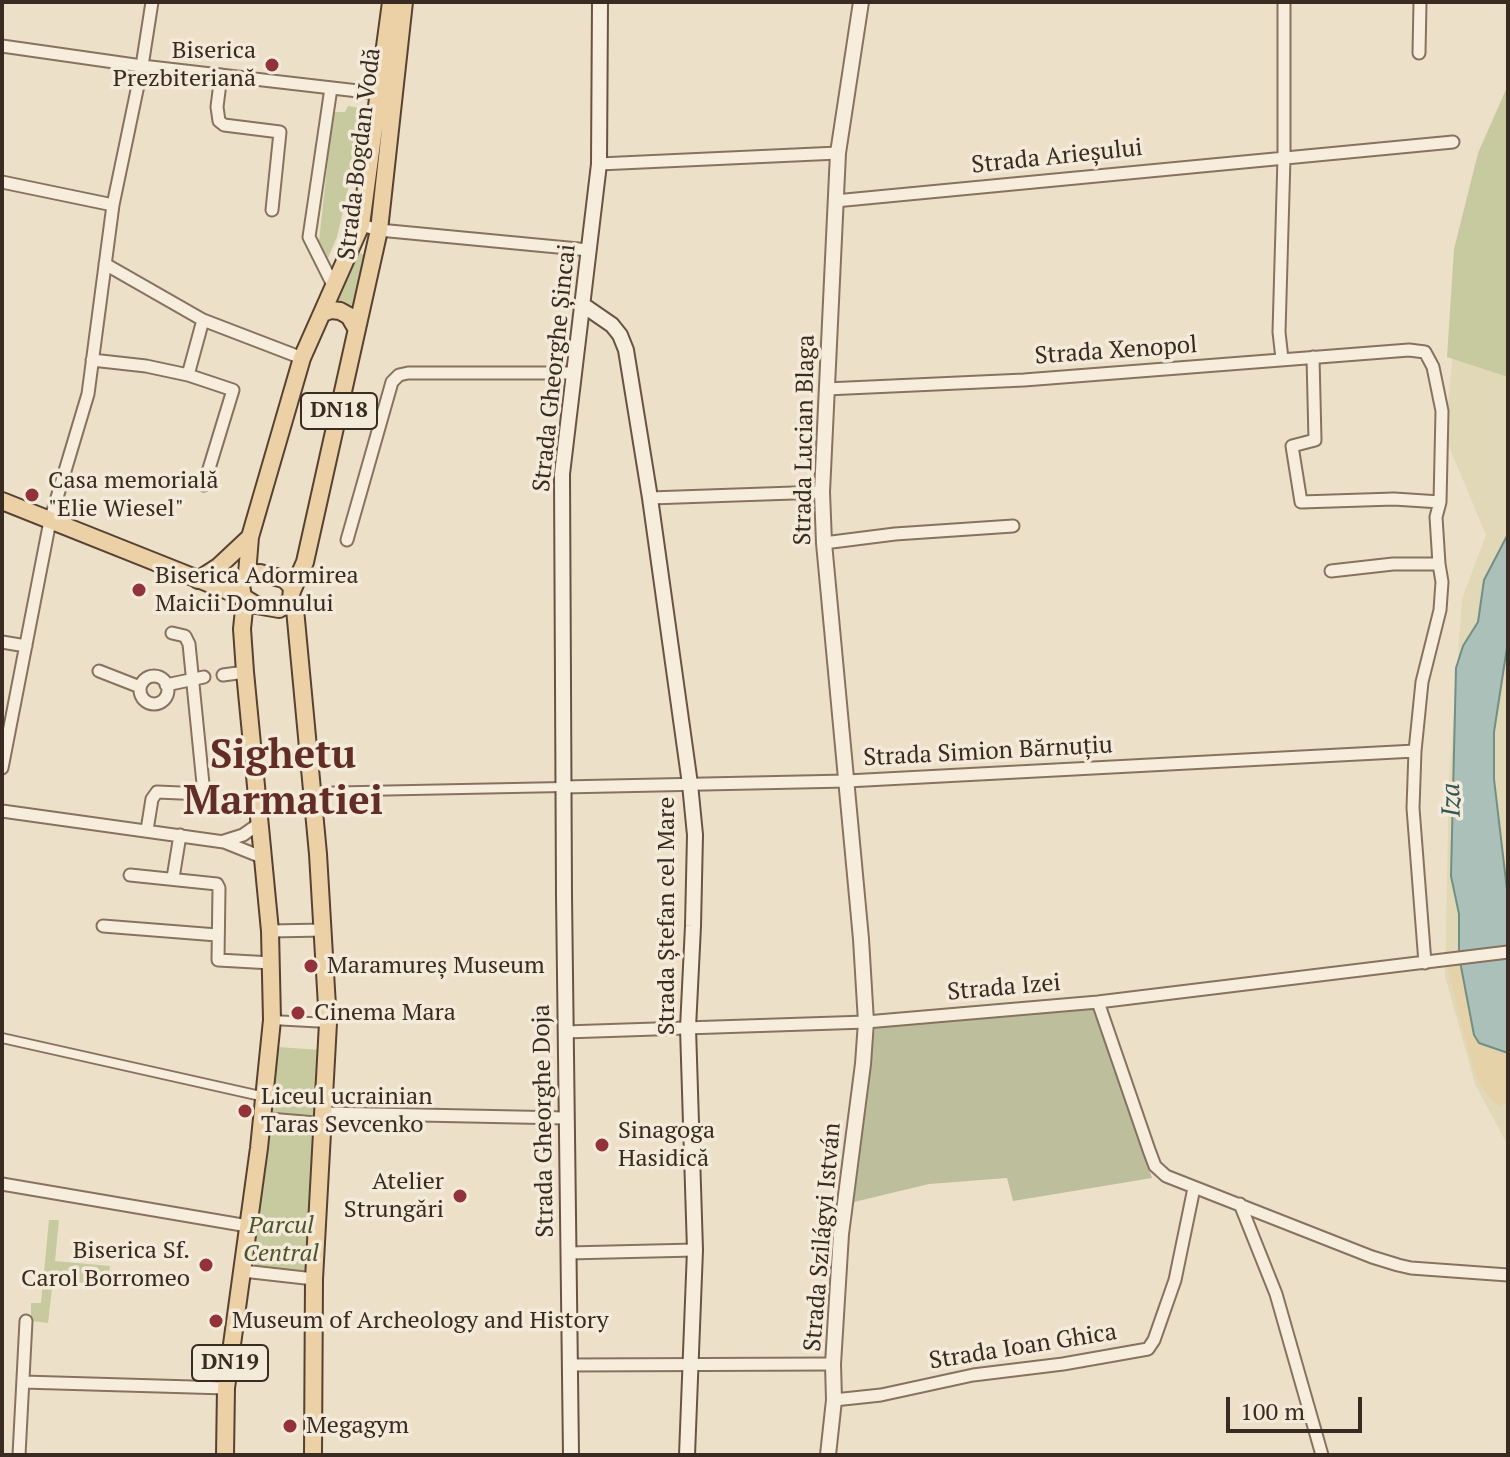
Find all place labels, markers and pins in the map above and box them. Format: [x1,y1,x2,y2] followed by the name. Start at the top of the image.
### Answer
[113,37,256,93] place label: Biserica Prezbiteriană
[263,56,281,74] marker: Biserica Prezbiteriană
[48,467,219,523] place label: Casa memorială "Elie Wiesel"
[23,486,41,504] marker: Casa memorială "Elie Wiesel"
[155,562,359,618] place label: Biserica Adormirea Maicii Domnului
[130,581,148,599] marker: Biserica Adormirea Maicii Domnului
[327,952,545,980] place label: Maramureș Museum
[302,957,320,975] marker: Maramureș Museum
[314,999,456,1027] place label: Cinema Mara
[289,1004,307,1022] marker: Cinema Mara
[261,1083,432,1139] place label: Liceul ucrainian Taras Sevcenko
[236,1102,254,1120] marker: Liceul ucrainian Taras Sevcenko
[618,1117,715,1173] place label: Sinagoga Hasidică
[593,1136,611,1154] marker: Sinagoga Hasidică
[344,1168,444,1224] place label: Atelier Strungări
[451,1187,469,1205] marker: Atelier Strungări
[21,1237,190,1293] place label: Biserica Sf. Carol Borromeo
[197,1256,215,1274] marker: Biserica Sf. Carol Borromeo
[232,1307,609,1335] place label: Museum of Archeology and History
[207,1312,225,1330] marker: Museum of Archeology and History
[306,1412,409,1440] place label: Megagym
[281,1417,299,1435] marker: Megagym

